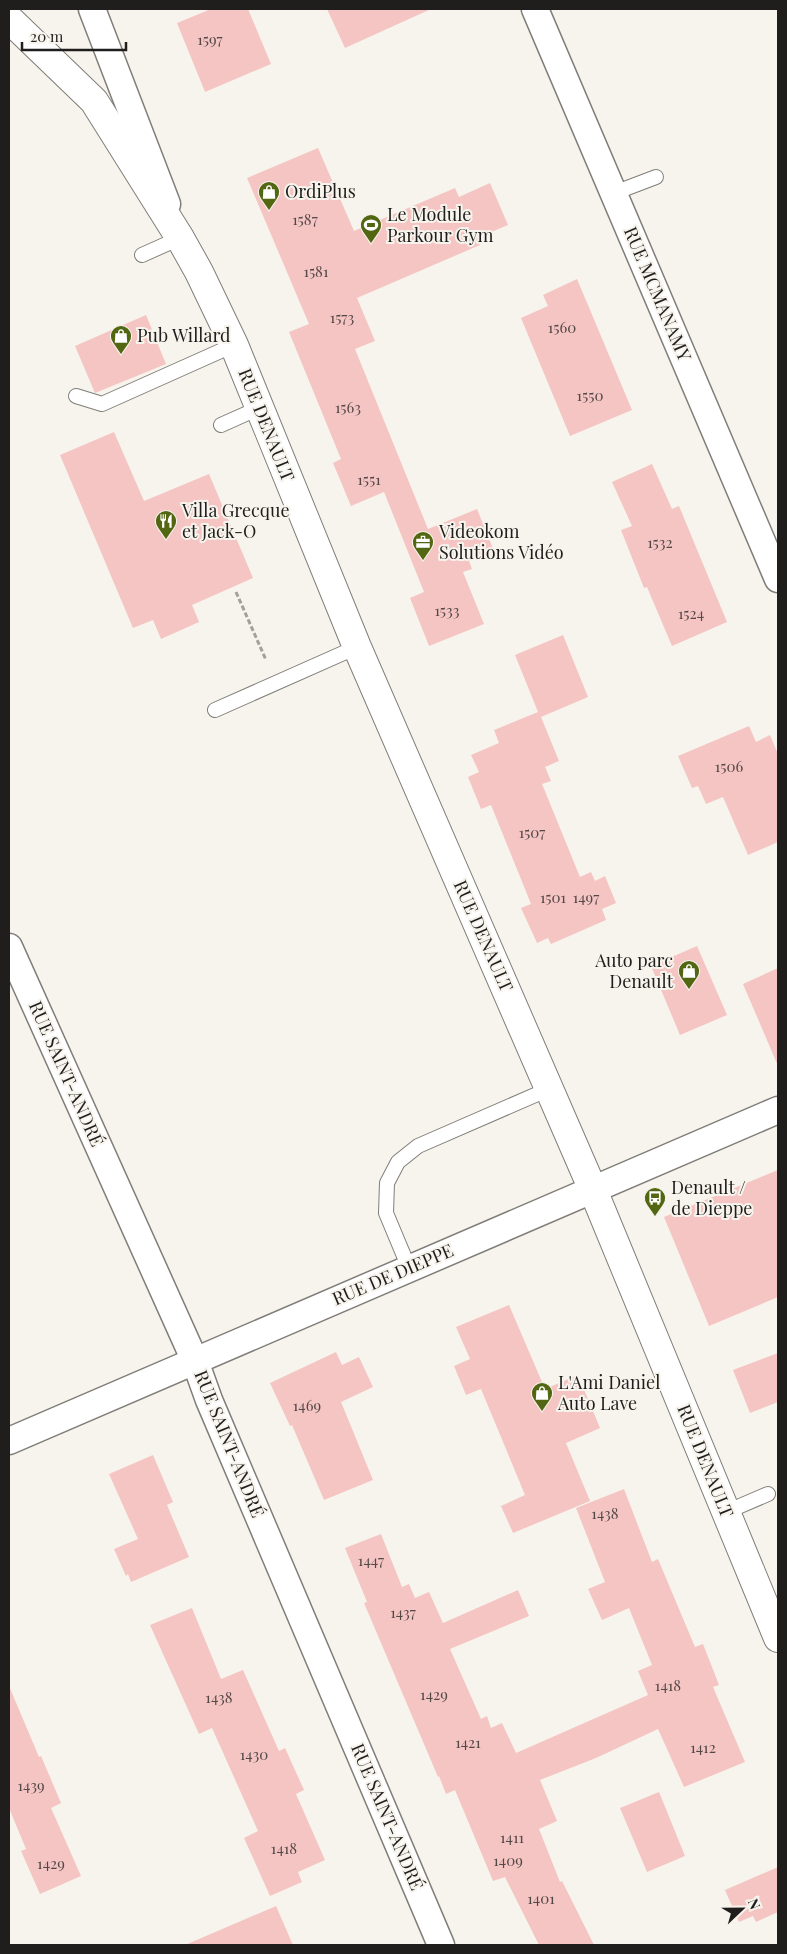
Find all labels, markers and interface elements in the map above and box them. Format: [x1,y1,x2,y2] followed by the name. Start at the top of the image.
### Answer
[22,20,126,52] scale bar
[30,26,64,46] text: 20 m
[197,29,223,49] house number: 1597
[285,179,356,203] place label: OrdiPlus
[257,180,281,211] shop icon: OrdiPlus
[387,202,493,247] place label: Le Module Parkour Gym
[292,209,318,229] house number: 1587
[359,213,383,244] sports icon: Le Module Parkour Gym
[619,223,697,365] street label: RUE MCMANAMY
[304,261,329,281] house number: 1581
[330,307,354,327] house number: 1573
[548,317,576,337] house number: 1560
[137,323,231,347] place label: Pub Willard
[109,324,133,355] shop icon: Pub Willard
[233,365,300,485] street label: RUE DENAULT
[577,385,603,405] house number: 1550
[335,397,361,417] house number: 1563
[357,469,381,489] house number: 1551
[181,498,290,543] place label: Villa Grecque et Jack-O
[154,509,178,540] restaurant icon: Villa Grecque et Jack-O
[438,519,564,564] place label: Videokom Solutions Vidéo
[411,530,435,561] office icon: Videokom Solutions Vidéo
[647,532,673,552] house number: 1532
[434,600,460,620] house number: 1533
[678,603,704,623] house number: 1524
[715,756,743,776] house number: 1506
[519,822,545,842] house number: 1507
[449,876,519,995] street label: RUE DENAULT
[540,887,567,907] house number: 1501
[573,887,599,907] house number: 1497
[594,948,674,993] place label: Auto parc Denault
[677,959,701,990] shop icon: Auto parc Denault
[24,997,110,1150] street label: RUE SAINT-ANDRÉ
[671,1175,752,1220] place label: Denault / de Dieppe
[643,1186,667,1217] bus stop icon: Denault / de Dieppe
[328,1238,457,1310] street label: RUE DE DIEPPE
[189,1366,270,1521] street label: RUE SAINT-ANDRÉ
[557,1370,660,1415] place label: L'Ami Daniel Auto Lave
[530,1381,554,1412] shop icon: L'Ami Daniel Auto Lave
[293,1395,321,1415] house number: 1469
[672,1401,739,1521] street label: RUE DENAULT
[591,1503,619,1523] house number: 1438
[358,1550,384,1570] house number: 1447
[390,1602,416,1622] house number: 1437
[655,1675,681,1695] house number: 1418
[420,1684,448,1704] house number: 1429
[205,1687,233,1707] house number: 1438
[455,1732,481,1752] house number: 1421
[690,1737,716,1757] house number: 1412
[346,1740,430,1894] street label: RUE SAINT-ANDRÉ
[240,1744,268,1764] house number: 1430
[17,1775,45,1795] house number: 1439
[500,1827,524,1847] house number: 1411
[271,1838,297,1858] house number: 1418
[493,1850,523,1870] house number: 1409
[37,1853,65,1873] house number: 1429
[717,1884,767,1934] north arrow
[527,1888,555,1908] house number: 1401
[744,1896,765,1912] text: N

